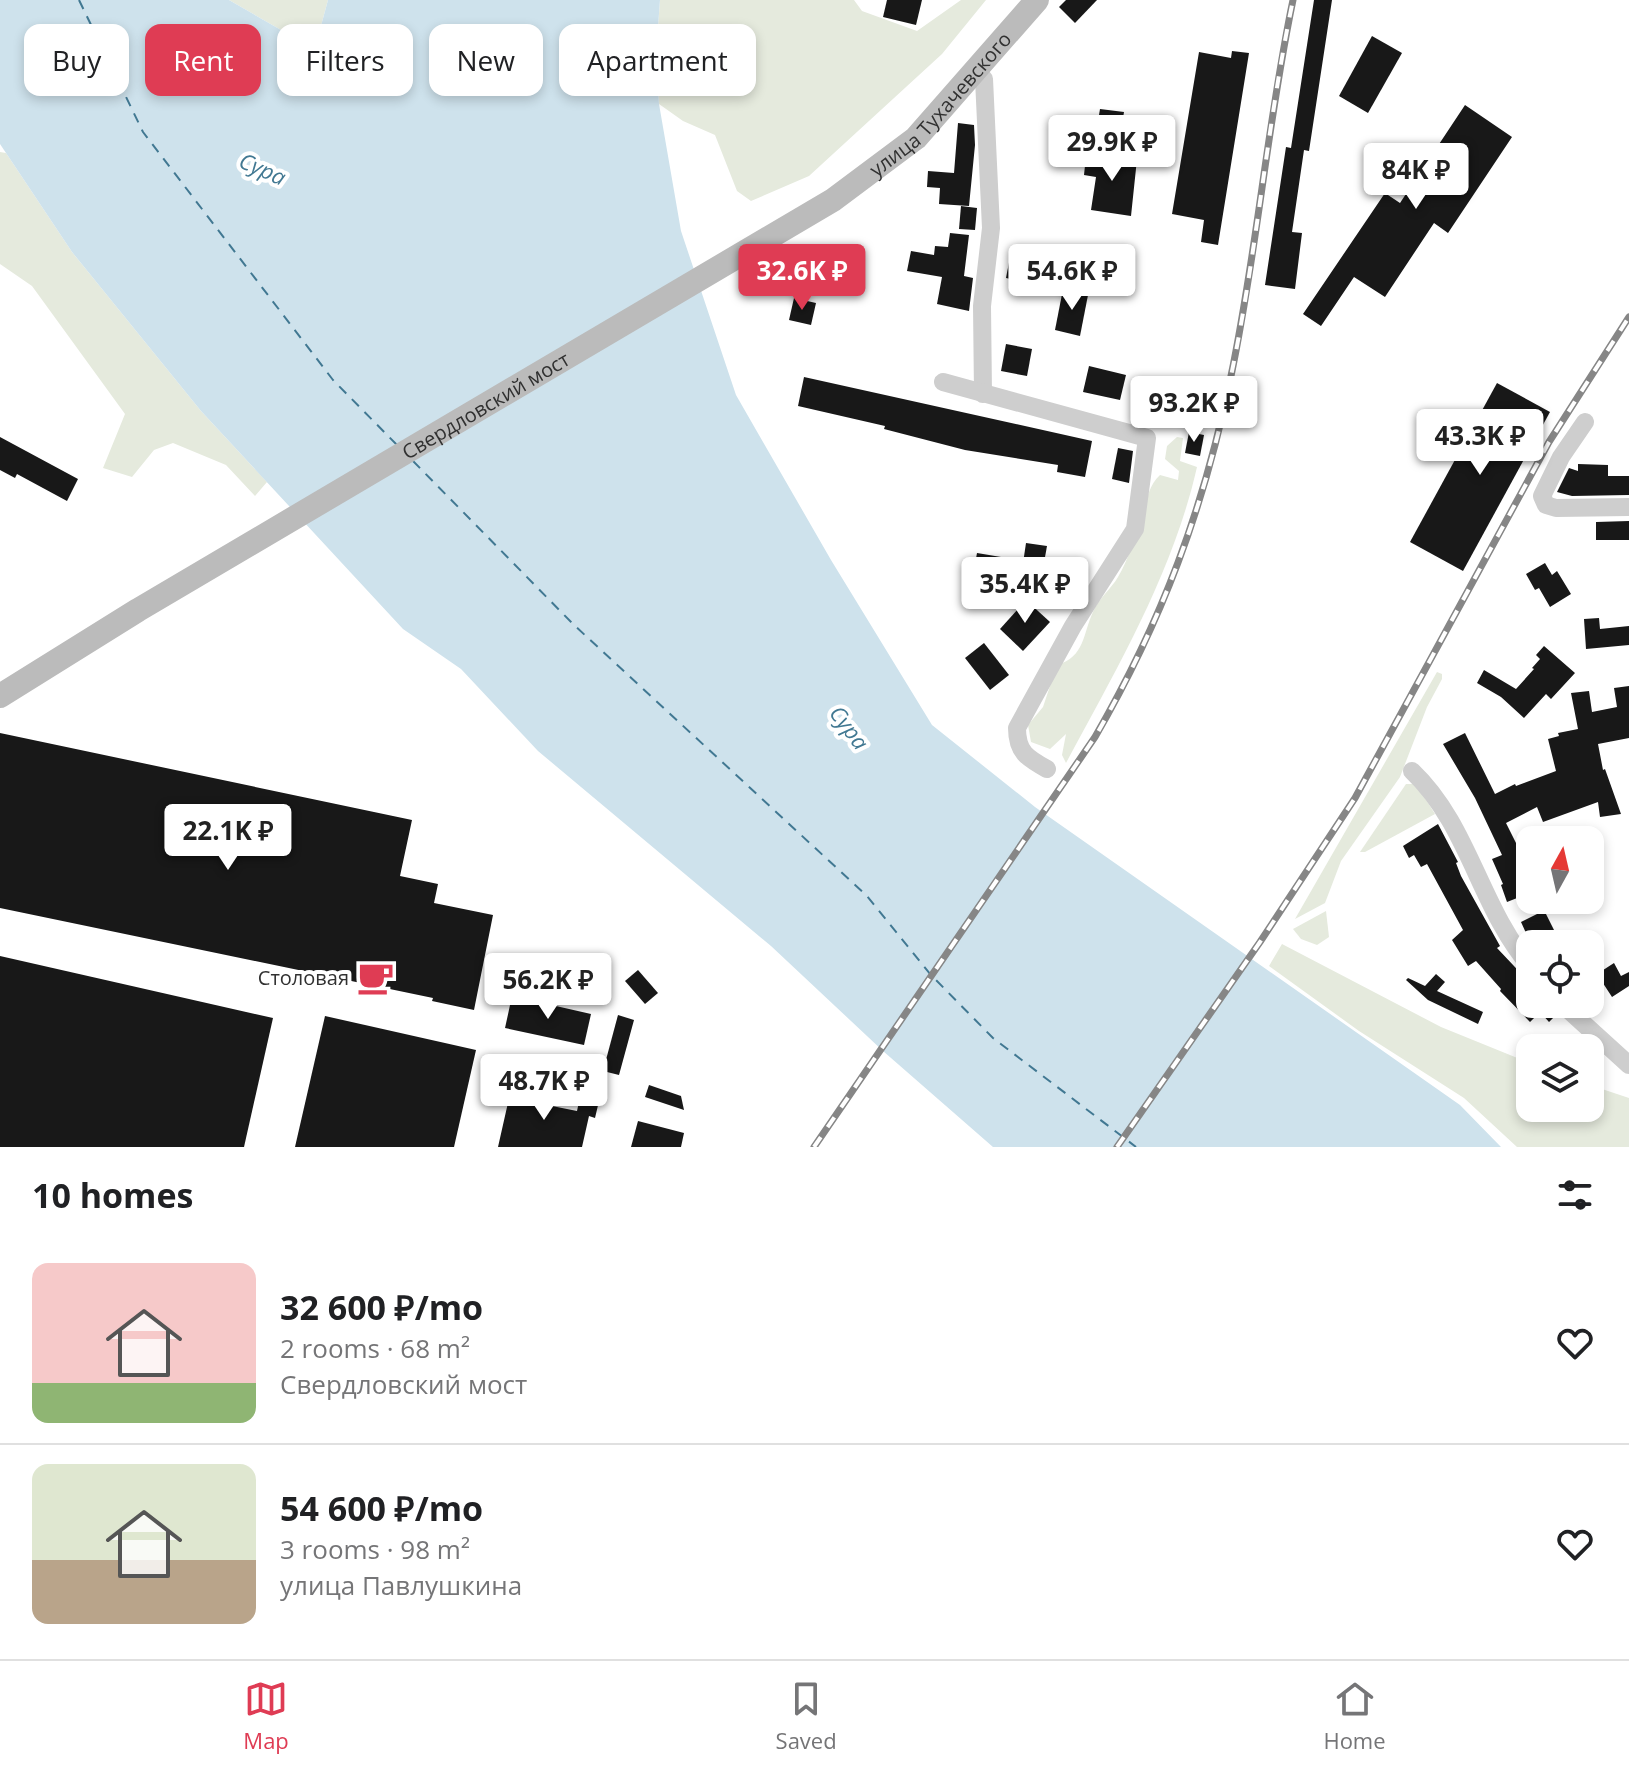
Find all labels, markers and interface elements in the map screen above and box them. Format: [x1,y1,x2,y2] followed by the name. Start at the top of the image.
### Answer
[24,24,129,96] chip: Buy
[145,24,261,96] chip: Rent
[277,24,413,96] chip: Filters
[429,24,543,96] chip: New
[559,24,756,96] chip: Apartment
[863,26,1017,182] street label: улица Тухачевского
[1038,115,1186,183] pin: 29.9K ₽
[1066,123,1158,159] text: 29.9K ₽
[1360,143,1472,211] pin: 84K ₽
[235,144,291,192] water label: Сура
[1382,151,1450,187] text: 84K ₽
[728,244,876,312] pin: 32.6K ₽
[998,244,1146,312] pin: 54.6K ₽
[756,252,848,288] text: 32.6K ₽
[1026,252,1118,288] text: 54.6K ₽
[397,345,574,465] street label: Свердловский мост
[1120,376,1268,444] pin: 93.2K ₽
[1148,384,1240,420] text: 93.2K ₽
[1406,409,1554,477] pin: 43.3K ₽
[1434,417,1526,453] text: 43.3K ₽
[951,557,1099,625] pin: 35.4K ₽
[979,565,1071,601] text: 35.4K ₽
[824,699,876,755] water label: Сура
[154,804,302,872] pin: 22.1K ₽
[182,812,274,848] text: 22.1K ₽
[1516,826,1604,914] north arrow
[1516,826,1604,1122] map controls
[1516,930,1604,1018] button: locate
[474,953,622,1021] pin: 56.2K ₽
[356,958,394,996] cafe icon: Столовая
[502,961,594,997] text: 56.2K ₽
[258,964,349,991] place label: Столовая
[1516,1034,1604,1122] button: layers
[470,1054,618,1122] pin: 48.7K ₽
[498,1062,590,1098] text: 48.7K ₽
[32,1172,193,1218] text: 10 homes
[1553,1173,1597,1217] icon: filters
[280,1284,483,1330] text: 32 600 ₽/mo
[96,1295,192,1391] icon: home
[1553,1321,1597,1365] icon: heart
[280,1330,470,1366] text: 2 rooms · 68 m²
[280,1366,527,1402] text: Свердловский мост
[280,1485,483,1531] text: 54 600 ₽/mo
[96,1496,192,1592] icon: home
[1553,1522,1597,1566] icon: heart
[280,1531,470,1567] text: 3 rooms · 98 m²
[280,1567,522,1603] text: улица Павлушкина
[243,1677,289,1755] tab: Map
[776,1677,837,1755] tab: Saved
[1323,1677,1386,1755] tab: Home

